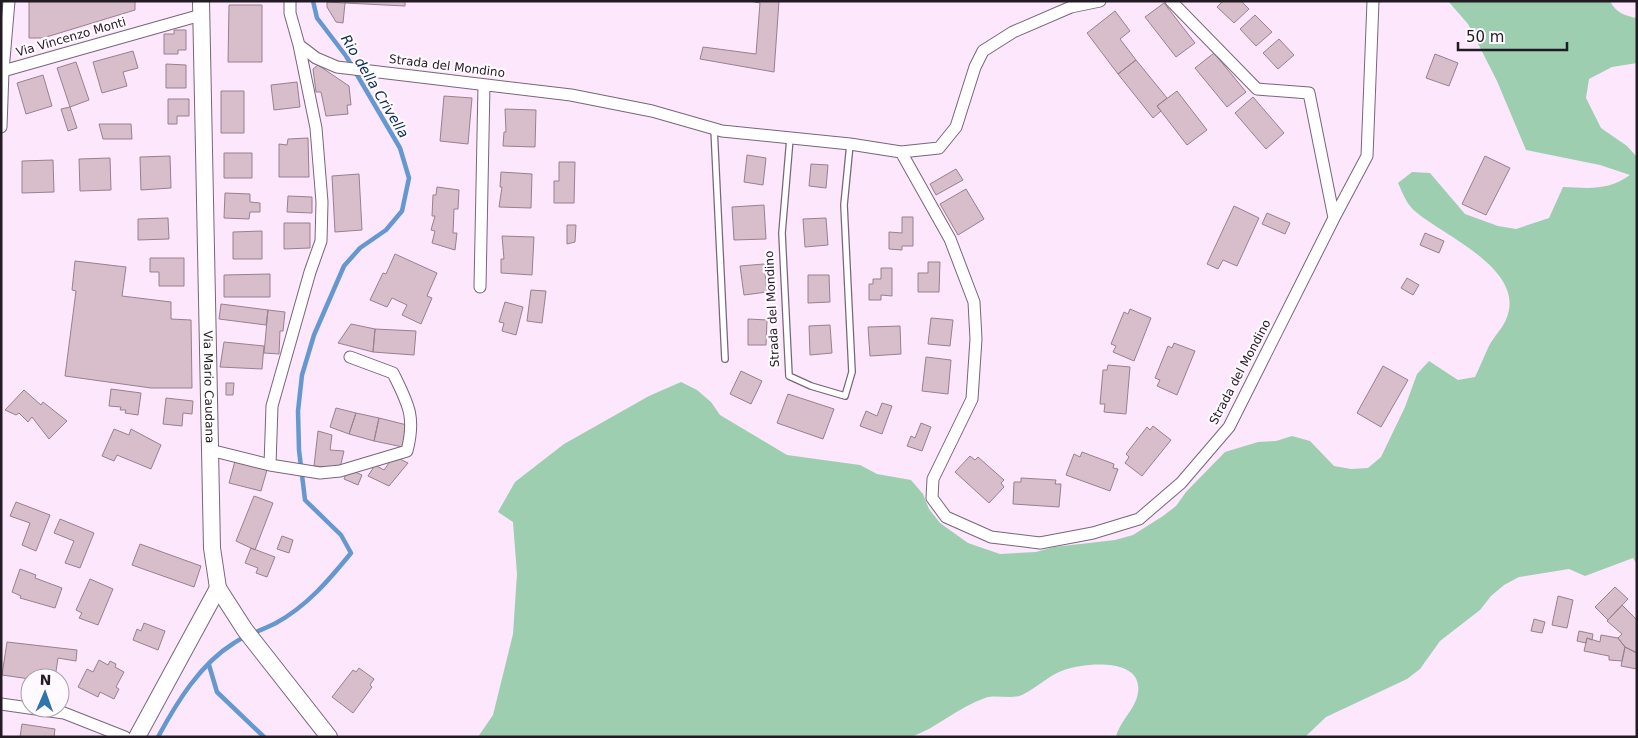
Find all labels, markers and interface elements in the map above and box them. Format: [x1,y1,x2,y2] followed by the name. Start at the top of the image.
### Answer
[14,15,128,59] street label: Via Vincenzo Monti
[1458,20,1567,52] scale bar
[1466,28,1504,46] text: 50 m
[338,31,412,141] water label: Rio della Crivella
[388,52,506,80] street label: Strada del Mondino
[762,250,782,368] street label: Strada del Mondino
[1206,317,1274,427] street label: Strada del Mondino
[201,330,217,444] street label: Via Mario Caudana
[20,668,70,718] north arrow
[39,672,52,688] text: N

